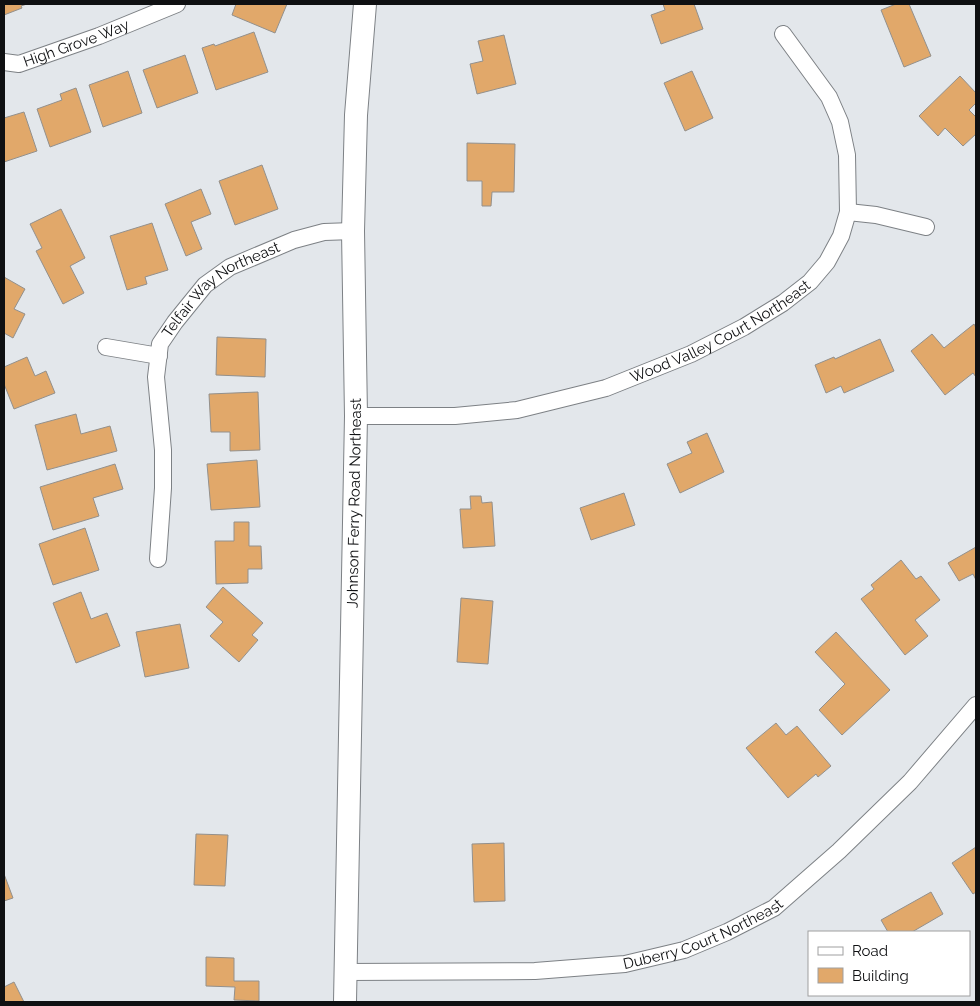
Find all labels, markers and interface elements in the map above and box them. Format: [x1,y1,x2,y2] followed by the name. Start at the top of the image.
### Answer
[21,16,132,71] street label: High Grove Way
[158,238,283,341] street label: Telfair Way Northeast
[628,276,814,386] street label: Wood Valley Court Northeast
[343,398,365,608] street label: Johnson Ferry Road Northeast
[621,895,787,973] street label: Duberry Court Northeast
[808,931,970,996] legend
[852,942,888,960] text: Road
[852,967,909,985] text: Building

